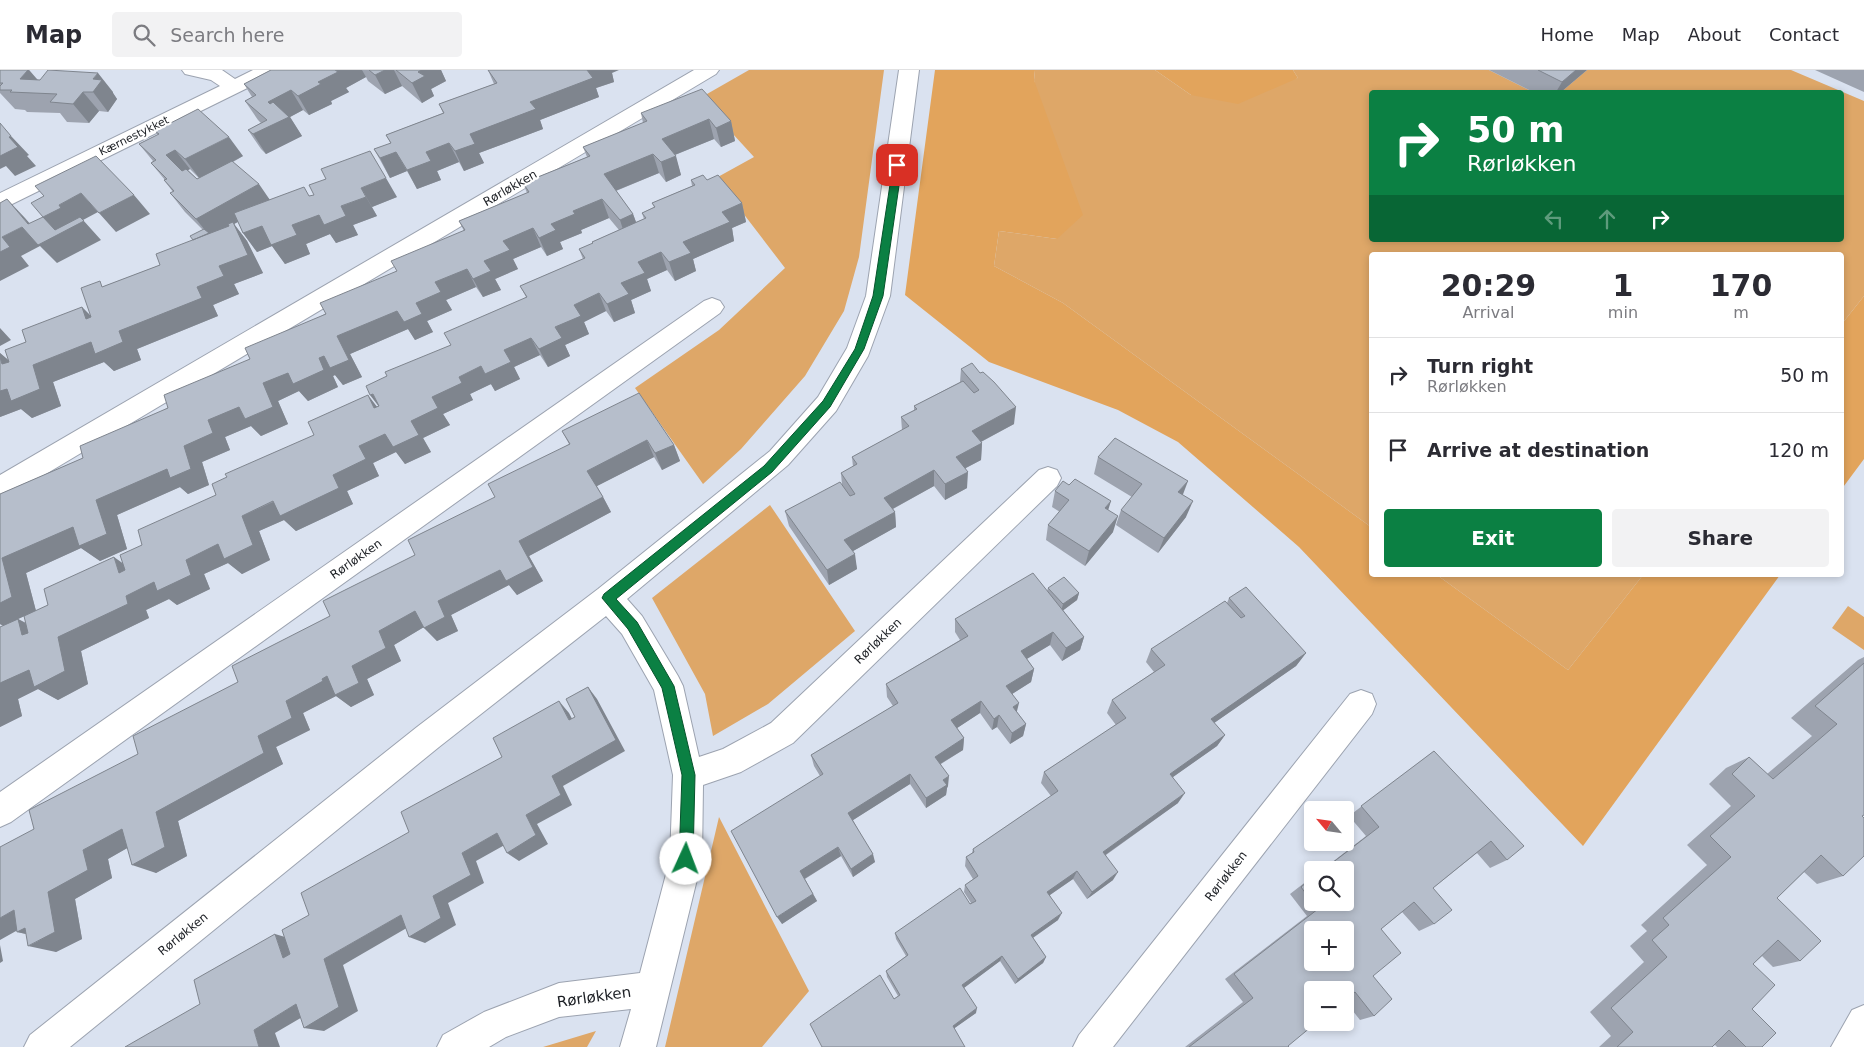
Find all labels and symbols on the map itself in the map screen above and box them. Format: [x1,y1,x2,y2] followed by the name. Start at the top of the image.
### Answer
[97,113,172,159] street label: Kærnestykket
[876,144,918,186] pin
[481,167,539,209] street label: Rørløkken
[328,536,384,582] street label: Rørløkken
[852,615,904,667] street label: Rørløkken
[1304,801,1354,851] north arrow
[659,832,711,884] position arrow
[1202,848,1250,904] street label: Rørløkken
[155,910,211,958] street label: Rørløkken
[556,983,632,1011] street label: Rørløkken

